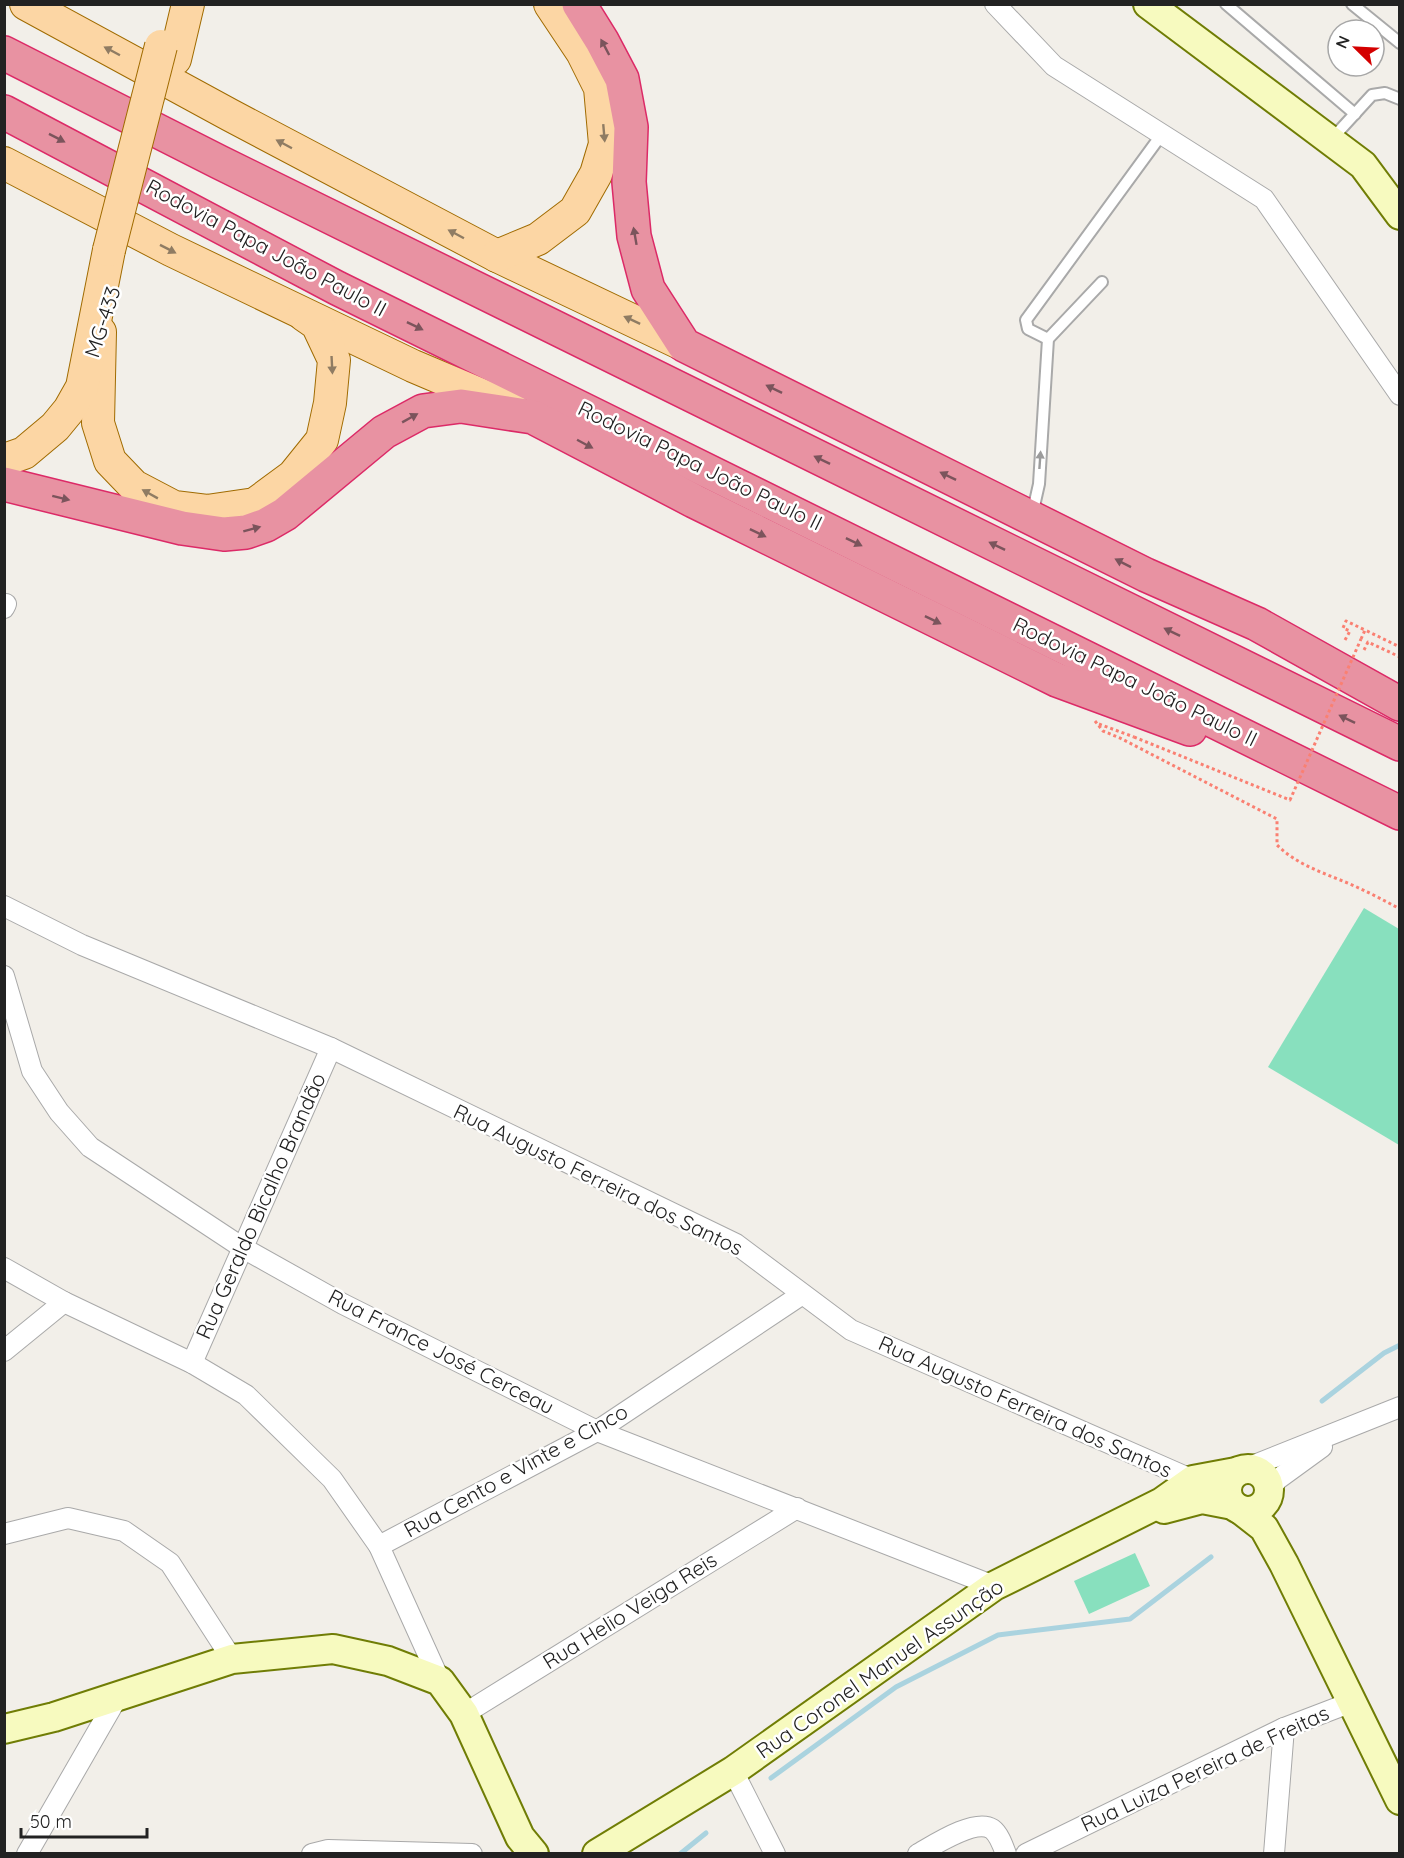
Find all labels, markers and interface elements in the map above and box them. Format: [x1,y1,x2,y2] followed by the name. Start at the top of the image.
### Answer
[1326,18,1386,78] north arrow
[1331,32,1354,51] text: N
[600,38,610,55] one-way arrow
[103,46,120,56] one-way arrow
[599,123,609,142] one-way arrow
[48,133,65,143] one-way arrow
[275,139,293,149] one-way arrow
[142,173,391,322] street label: Rodovia Papa João Paulo II
[630,226,639,245] one-way arrow
[448,229,465,239] one-way arrow
[160,244,177,253] one-way arrow
[78,283,126,361] street label: MG-433
[623,315,640,324] one-way arrow
[407,322,424,331] one-way arrow
[328,356,337,375] one-way arrow
[765,385,782,394] one-way arrow
[574,395,827,536] street label: Rodovia Papa João Paulo II
[402,413,419,423] one-way arrow
[577,439,594,449] one-way arrow
[1036,450,1045,469] one-way arrow
[814,455,831,464] one-way arrow
[940,471,957,481] one-way arrow
[141,489,158,499] one-way arrow
[52,493,70,503] one-way arrow
[243,524,261,534] one-way arrow
[750,528,767,538] one-way arrow
[845,538,862,547] one-way arrow
[989,541,1006,551] one-way arrow
[1114,559,1131,568] one-way arrow
[1009,611,1262,752] street label: Rodovia Papa João Paulo II
[924,615,941,625] one-way arrow
[1164,628,1181,637] one-way arrow
[1338,714,1356,724] one-way arrow
[190,1069,331,1343] street label: Rua Geraldo Bicalho Brandão
[450,1098,747,1261] street label: Rua Augusto Ferreira dos Santos
[324,1283,559,1419] street label: Rua France José Cerceau
[875,1329,1176,1483] street label: Rua Augusto Ferreira dos Santos
[399,1398,632,1543] street label: Rua Cento e Vinte e Cinco
[538,1546,721,1674] street label: Rua Helio Veiga Reis
[751,1573,1008,1764] street label: Rua Coronel Manuel Assunção
[1076,1699,1333,1837] street label: Rua Luiza Pereira de Freitas
[21,1801,147,1839] scale bar
[30,1810,72,1833] text: 50 m

